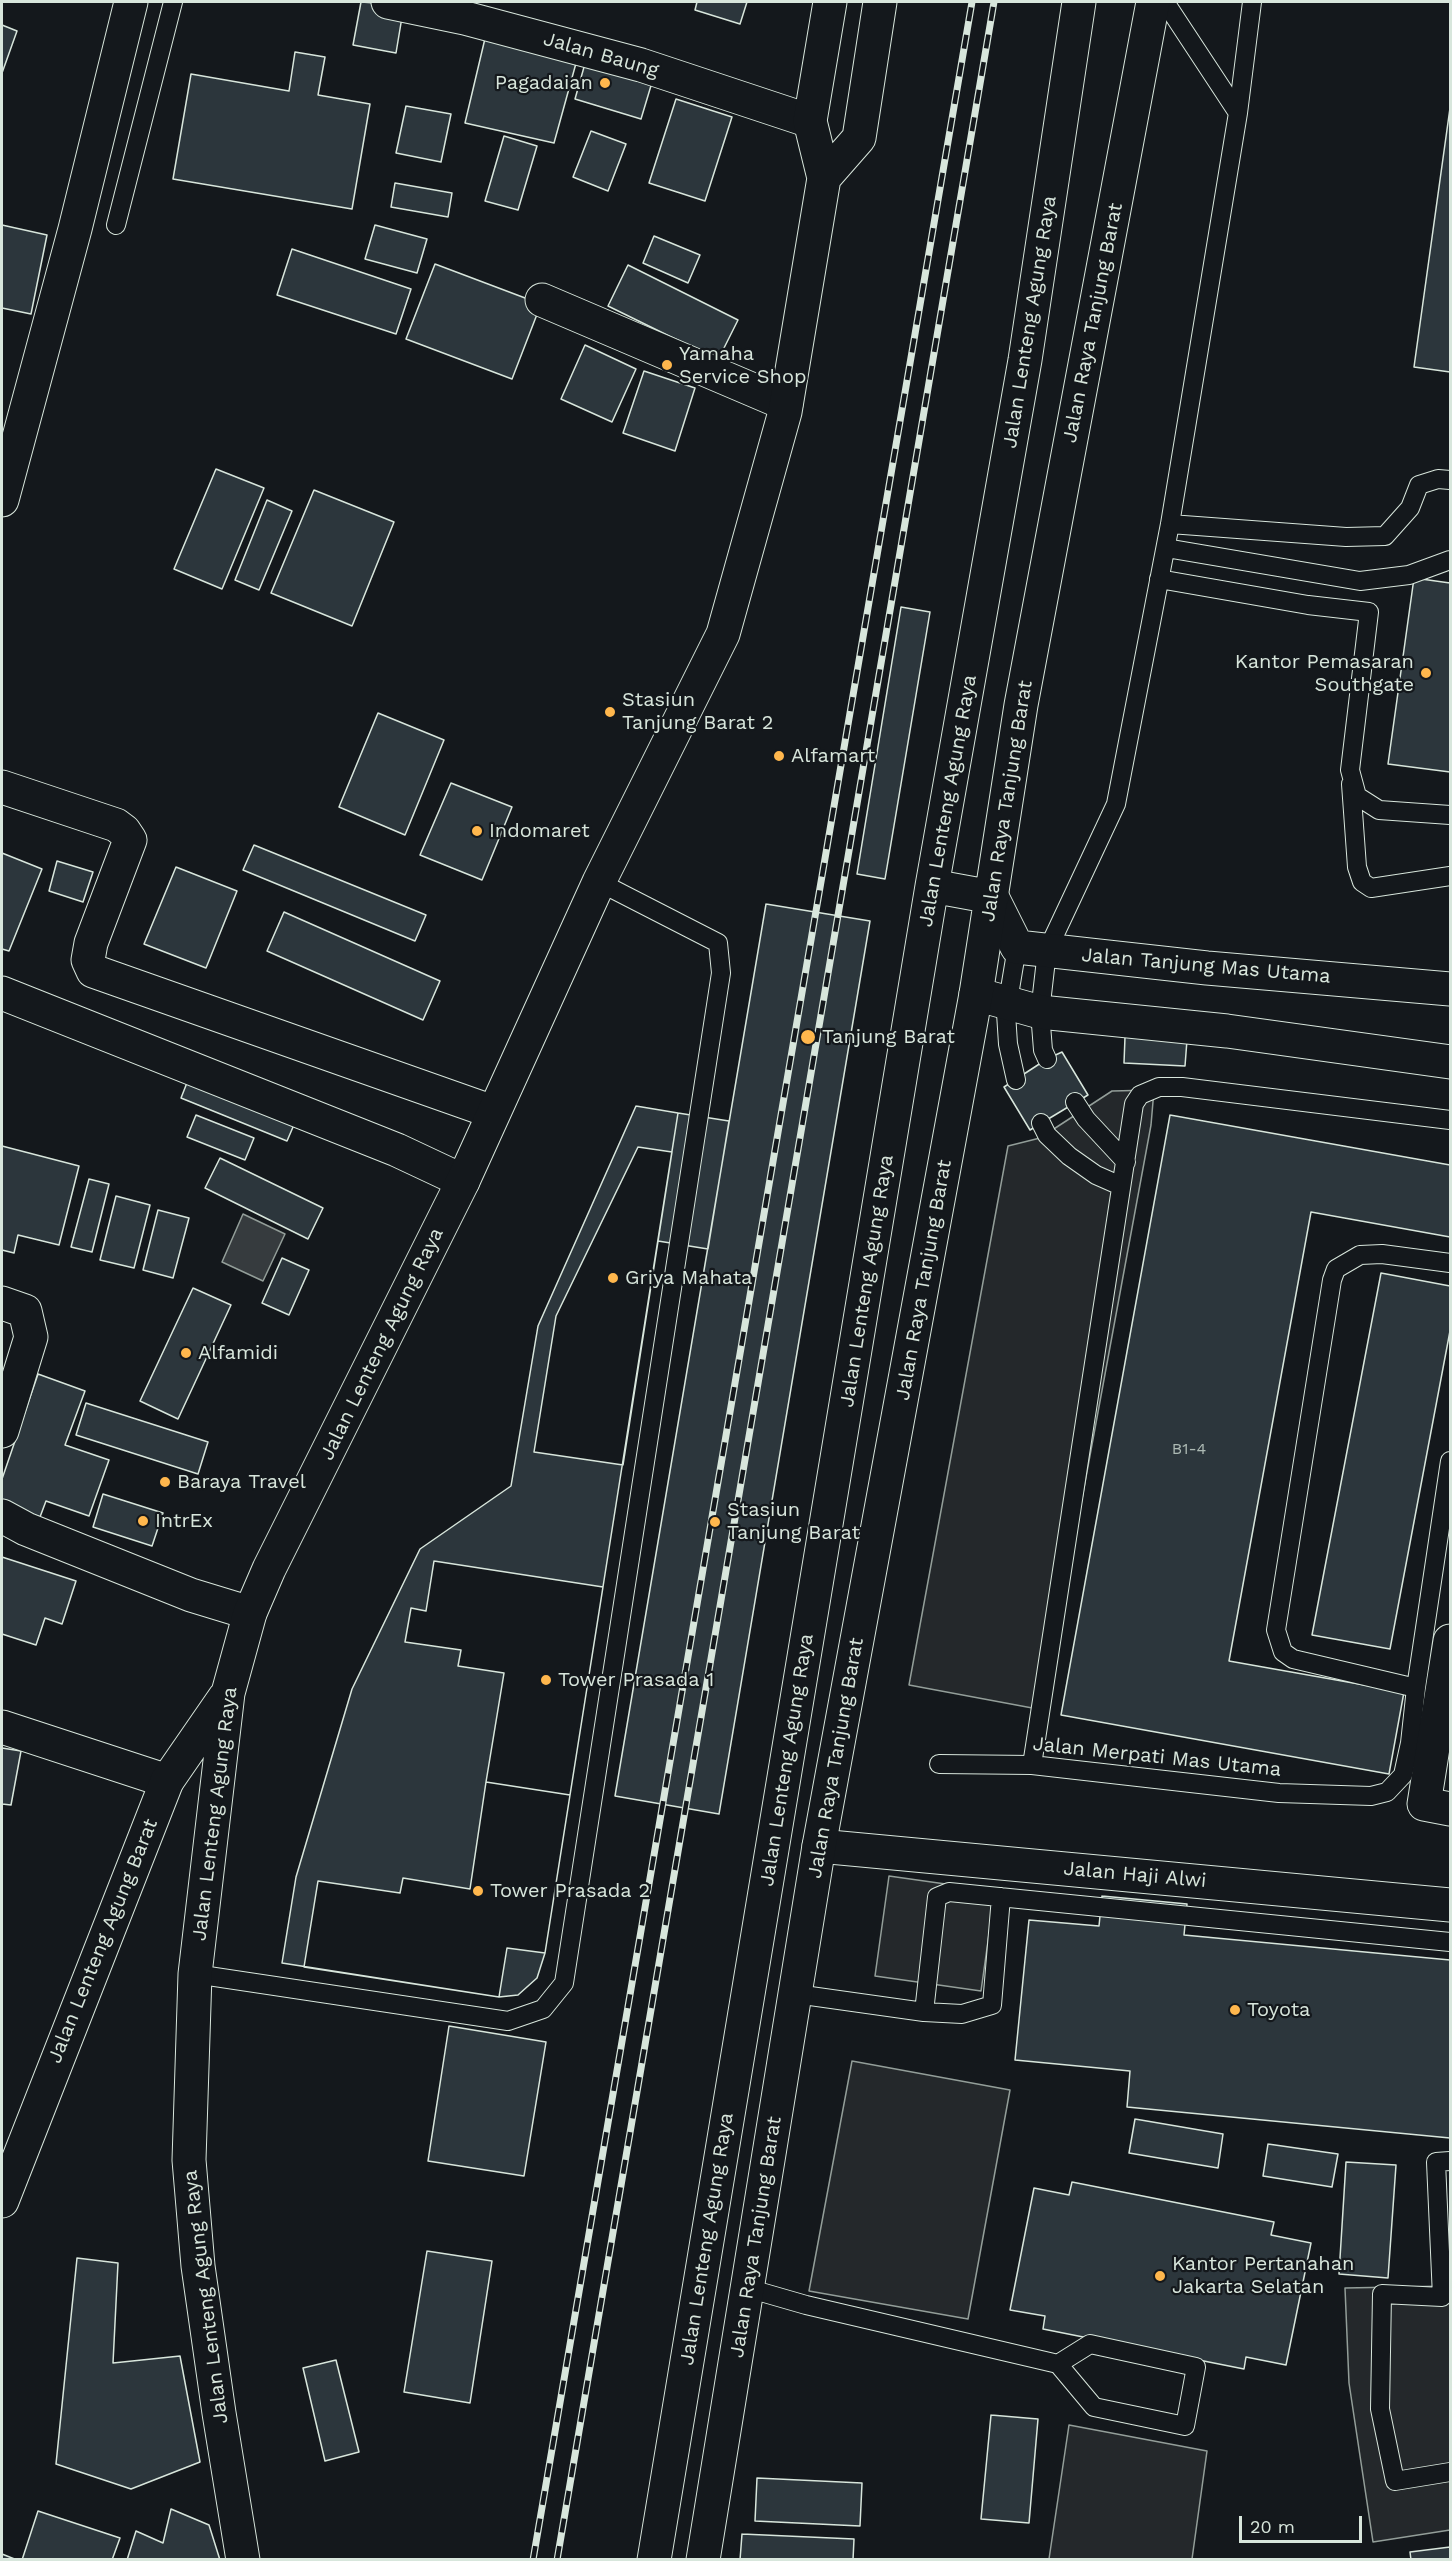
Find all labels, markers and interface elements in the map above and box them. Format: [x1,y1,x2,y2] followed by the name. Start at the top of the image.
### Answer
[541,27,661,83] street label: Jalan Baung
[495,71,593,95] place label: Pagadaian
[598,76,612,90] marker: Pagadaian
[998,194,1062,450] street label: Jalan Lenteng Agung Raya
[1058,201,1128,445] street label: Jalan Raya Tanjung Barat
[679,342,807,389] place label: Yamaha Service Shop
[660,358,674,372] marker: Yamaha Service Shop
[1235,650,1414,697] place label: Kantor Pemasaran Southgate
[1419,666,1433,680] marker: Kantor Pemasaran Southgate
[914,673,982,929] street label: Jalan Lenteng Agung Raya
[976,679,1038,923] street label: Jalan Raya Tanjung Barat
[622,688,773,735] place label: Stasiun Tanjung Barat 2
[603,705,617,719] marker: Stasiun Tanjung Barat 2
[791,744,875,768] place label: Alfamart
[772,749,786,763] marker: Alfamart
[489,819,590,843] place label: Indomaret
[470,824,484,838] marker: Indomaret
[1080,943,1332,989] street label: Jalan Tanjung Mas Utama
[822,1025,955,1049] place label: Tanjung Barat
[799,1028,817,1046] marker: Tanjung Barat
[835,1153,899,1409] street label: Jalan Lenteng Agung Raya
[891,1158,957,1402] street label: Jalan Raya Tanjung Barat
[315,1224,449,1464] street label: Jalan Lenteng Agung Raya
[625,1266,752,1290] place label: Griya Mahata
[606,1271,620,1285] marker: Griya Mahata
[198,1341,278,1365] place label: Alfamidi
[179,1346,193,1360] marker: Alfamidi
[1172,1439,1206,1459] house number: B1-4
[177,1470,306,1494] place label: Baraya Travel
[158,1475,172,1489] marker: Baraya Travel
[727,1498,860,1545] place label: Stasiun Tanjung Barat
[155,1509,213,1533] place label: IntrEx
[136,1514,150,1528] marker: IntrEx
[708,1515,722,1529] marker: Stasiun Tanjung Barat
[755,1632,819,1888] street label: Jalan Lenteng Agung Raya
[803,1636,869,1880] street label: Jalan Raya Tanjung Barat
[558,1668,714,1692] place label: Tower Prasada 1
[539,1673,553,1687] marker: Tower Prasada 1
[188,1686,242,1942] street label: Jalan Lenteng Agung Raya
[1032,1732,1282,1782] street label: Jalan Merpati Mas Utama
[43,1815,163,2067] street label: Jalan Lenteng Agung Barat
[1063,1857,1207,1893] street label: Jalan Haji Alwi
[490,1879,650,1903] place label: Tower Prasada 2
[471,1884,485,1898] marker: Tower Prasada 2
[1247,1998,1310,2022] place label: Toyota
[1228,2003,1242,2017] marker: Toyota
[675,2111,739,2367] street label: Jalan Lenteng Agung Raya
[725,2115,787,2359] street label: Jalan Raya Tanjung Barat
[179,2169,233,2425] street label: Jalan Lenteng Agung Raya
[1172,2252,1354,2299] place label: Kantor Pertanahan Jakarta Selatan
[1153,2269,1167,2283] marker: Kantor Pertanahan Jakarta Selatan
[1242,2504,1365,2542] scale bar
[1250,2516,1295,2537] text: 20 m

